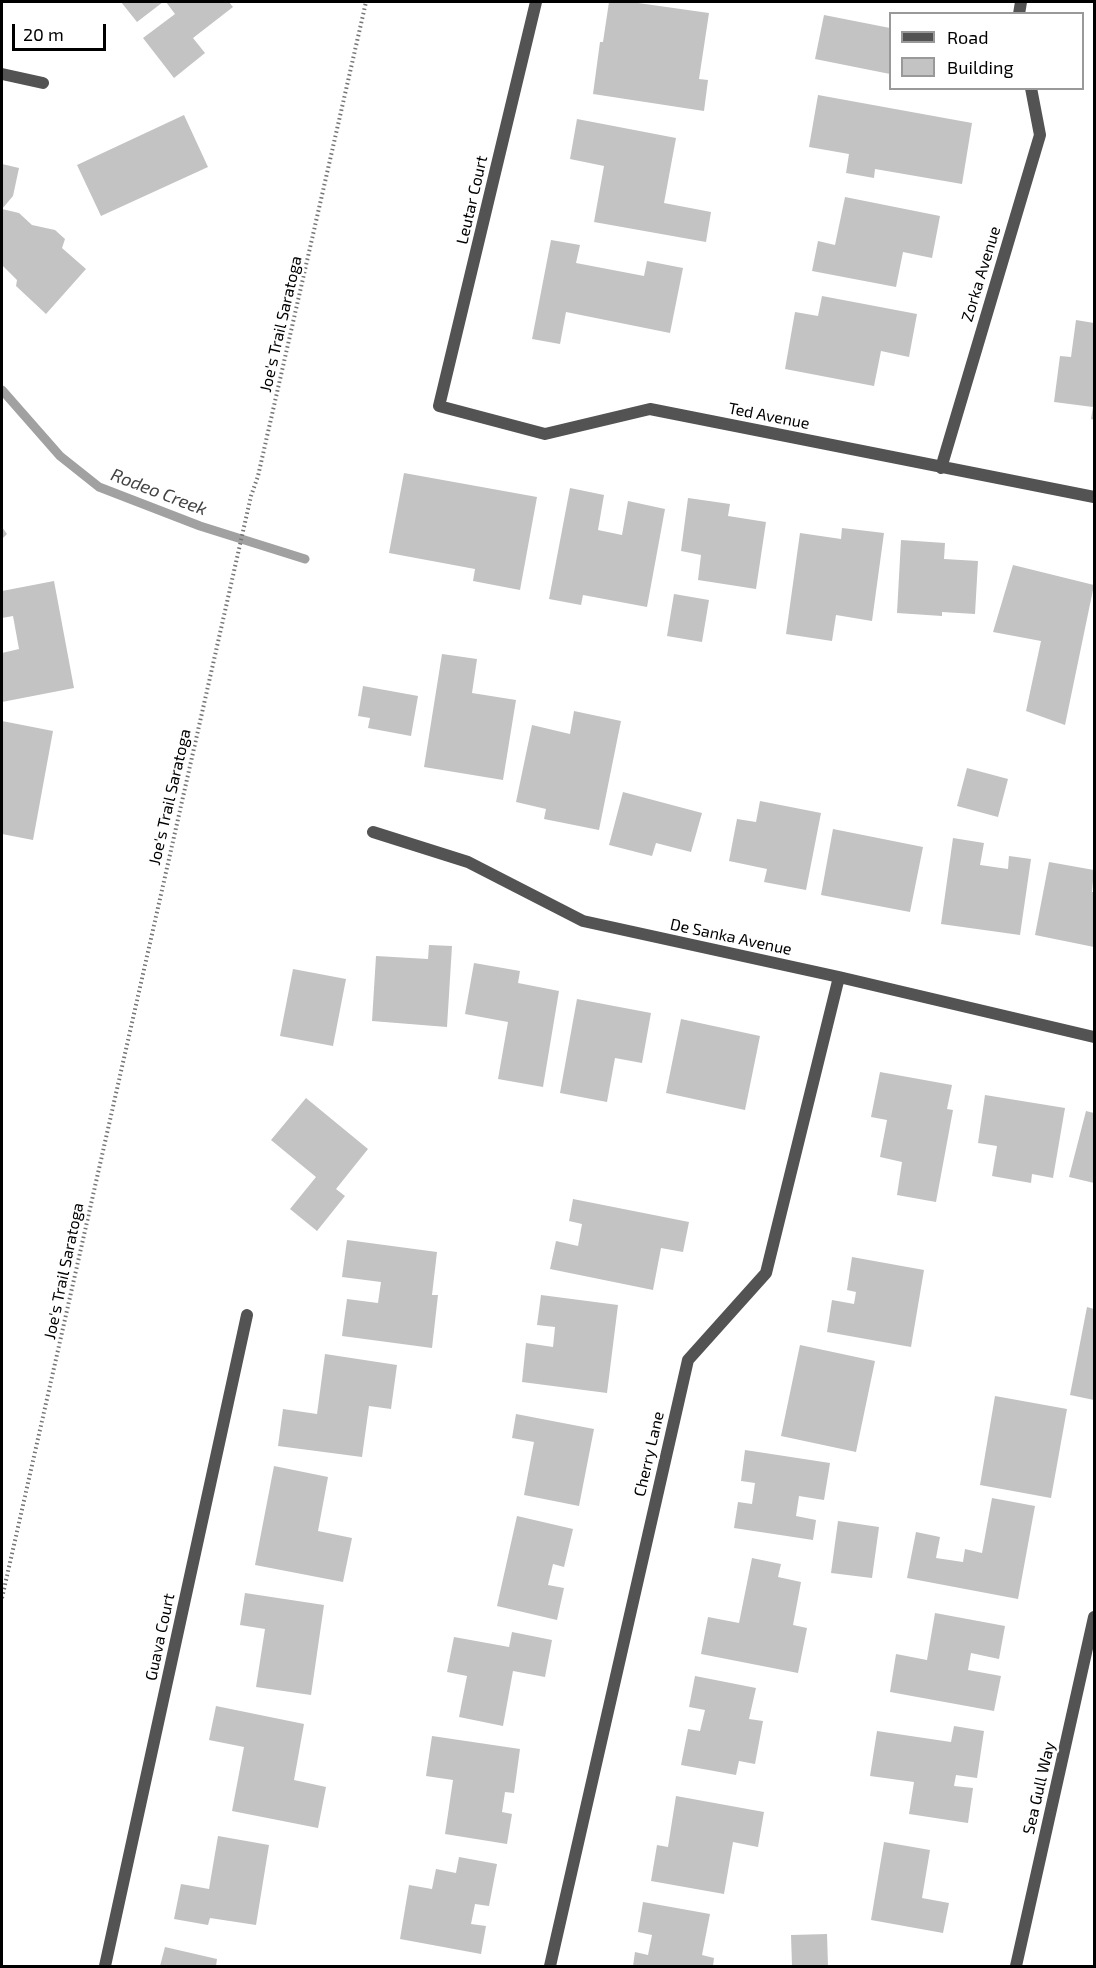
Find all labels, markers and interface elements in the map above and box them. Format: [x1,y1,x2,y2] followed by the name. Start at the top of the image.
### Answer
[15,12,110,50] scale bar
[889,12,1084,90] legend
[23,23,64,45] text: 20 m
[947,26,988,48] text: Road
[947,56,1014,78] text: Building
[452,154,492,246] street label: Leutar Court
[957,224,1005,324] street label: Zorka Avenue
[256,254,306,394] street label: Joe's Trail Saratoga
[727,399,811,433] street label: Ted Avenue
[108,464,210,520] water label: Rodeo Creek
[145,727,195,867] street label: Joe's Trail Saratoga
[668,915,794,959] street label: De Sanka Avenue
[40,1201,88,1341] street label: Joe's Trail Saratoga
[630,1410,668,1498] street label: Cherry Lane
[141,1592,179,1682] street label: Guava Court
[1019,1740,1059,1836] street label: Sea Gull Way

